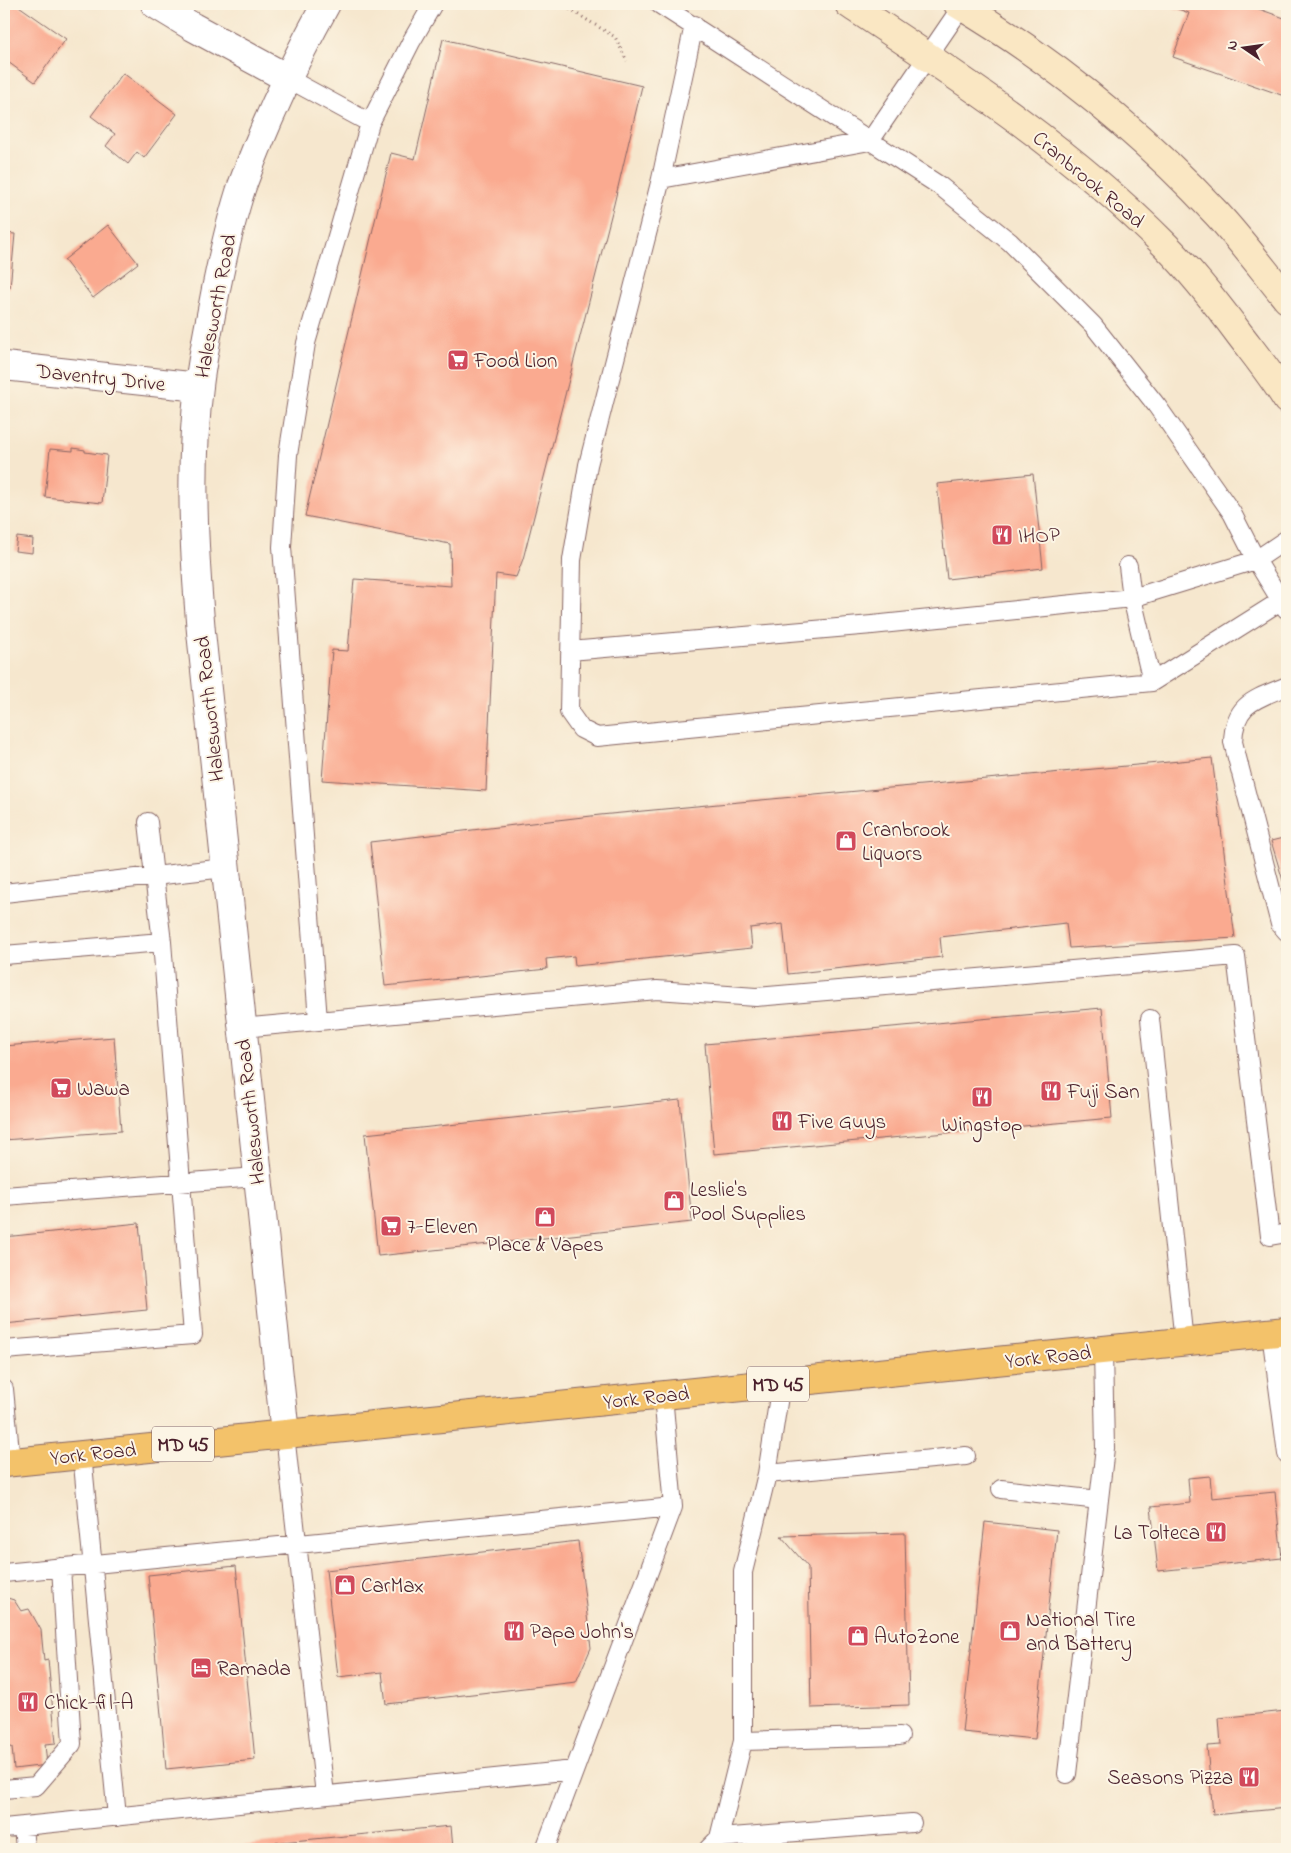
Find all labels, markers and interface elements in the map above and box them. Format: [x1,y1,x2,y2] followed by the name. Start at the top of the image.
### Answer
[1218,22,1268,72] north arrow
[1222,38,1244,52] text: N
[1025,124,1151,237] street label: Cranbrook Road
[188,232,246,381] street label: Halesworth Road
[473,347,557,377] place label: Food Lion
[446,348,470,372] supermarket icon: Food Lion
[34,357,167,403] street label: Daventry Drive
[1018,522,1060,552] place label: IHOP
[990,523,1014,547] restaurant icon: IHOP
[188,634,234,783] street label: Halesworth Road
[862,816,951,870] place label: Cranbrook Liquors
[834,829,858,853] shop icon: Cranbrook Liquors
[229,1037,275,1186] street label: Halesworth Road
[77,1075,130,1105] place label: Wawa
[49,1076,73,1100] supermarket icon: Wawa
[1066,1078,1140,1108] place label: Fuji San
[1039,1079,1063,1103] restaurant icon: Fuji San
[970,1085,994,1109] restaurant icon: Wingstop
[797,1108,886,1140] place label: Five Guys
[770,1109,794,1133] restaurant icon: Five Guys
[942,1111,1023,1143] place label: Wingstop
[690,1176,806,1230] place label: Leslie's Pool Supplies
[662,1189,686,1213] shop icon: Leslie's Pool Supplies
[533,1205,557,1229] shop icon: Place & Vapes
[407,1213,478,1243] place label: 7-Eleven
[379,1214,403,1238] supermarket icon: 7-Eleven
[486,1231,604,1261] place label: Place & Vapes
[1004,1339,1093,1377] street label: York Road
[747,1366,809,1402] road number: MD 45
[602,1380,691,1418] street label: York Road
[152,1426,214,1462] road number: MD 45
[49,1436,138,1474] street label: York Road
[1114,1519,1200,1549] place label: La Tolteca
[1204,1520,1228,1544] restaurant icon: La Tolteca
[361,1572,424,1602] place label: CarMax
[333,1573,357,1597] shop icon: CarMax
[1026,1606,1136,1662] place label: National Tire and Battery
[530,1618,634,1648] place label: Papa John's
[502,1619,526,1643] restaurant icon: Papa John's
[998,1619,1022,1643] shop icon: National Tire and Battery
[874,1623,960,1653] place label: AutoZone
[846,1624,870,1648] shop icon: AutoZone
[217,1655,291,1685] place label: Ramada
[189,1656,213,1680] hotel icon: Ramada
[44,1689,134,1719] place label: Chick-fil-A
[16,1690,40,1714] restaurant icon: Chick-fil-A
[1107,1764,1233,1794] place label: Seasons Pizza
[1237,1765,1261,1789] restaurant icon: Seasons Pizza

